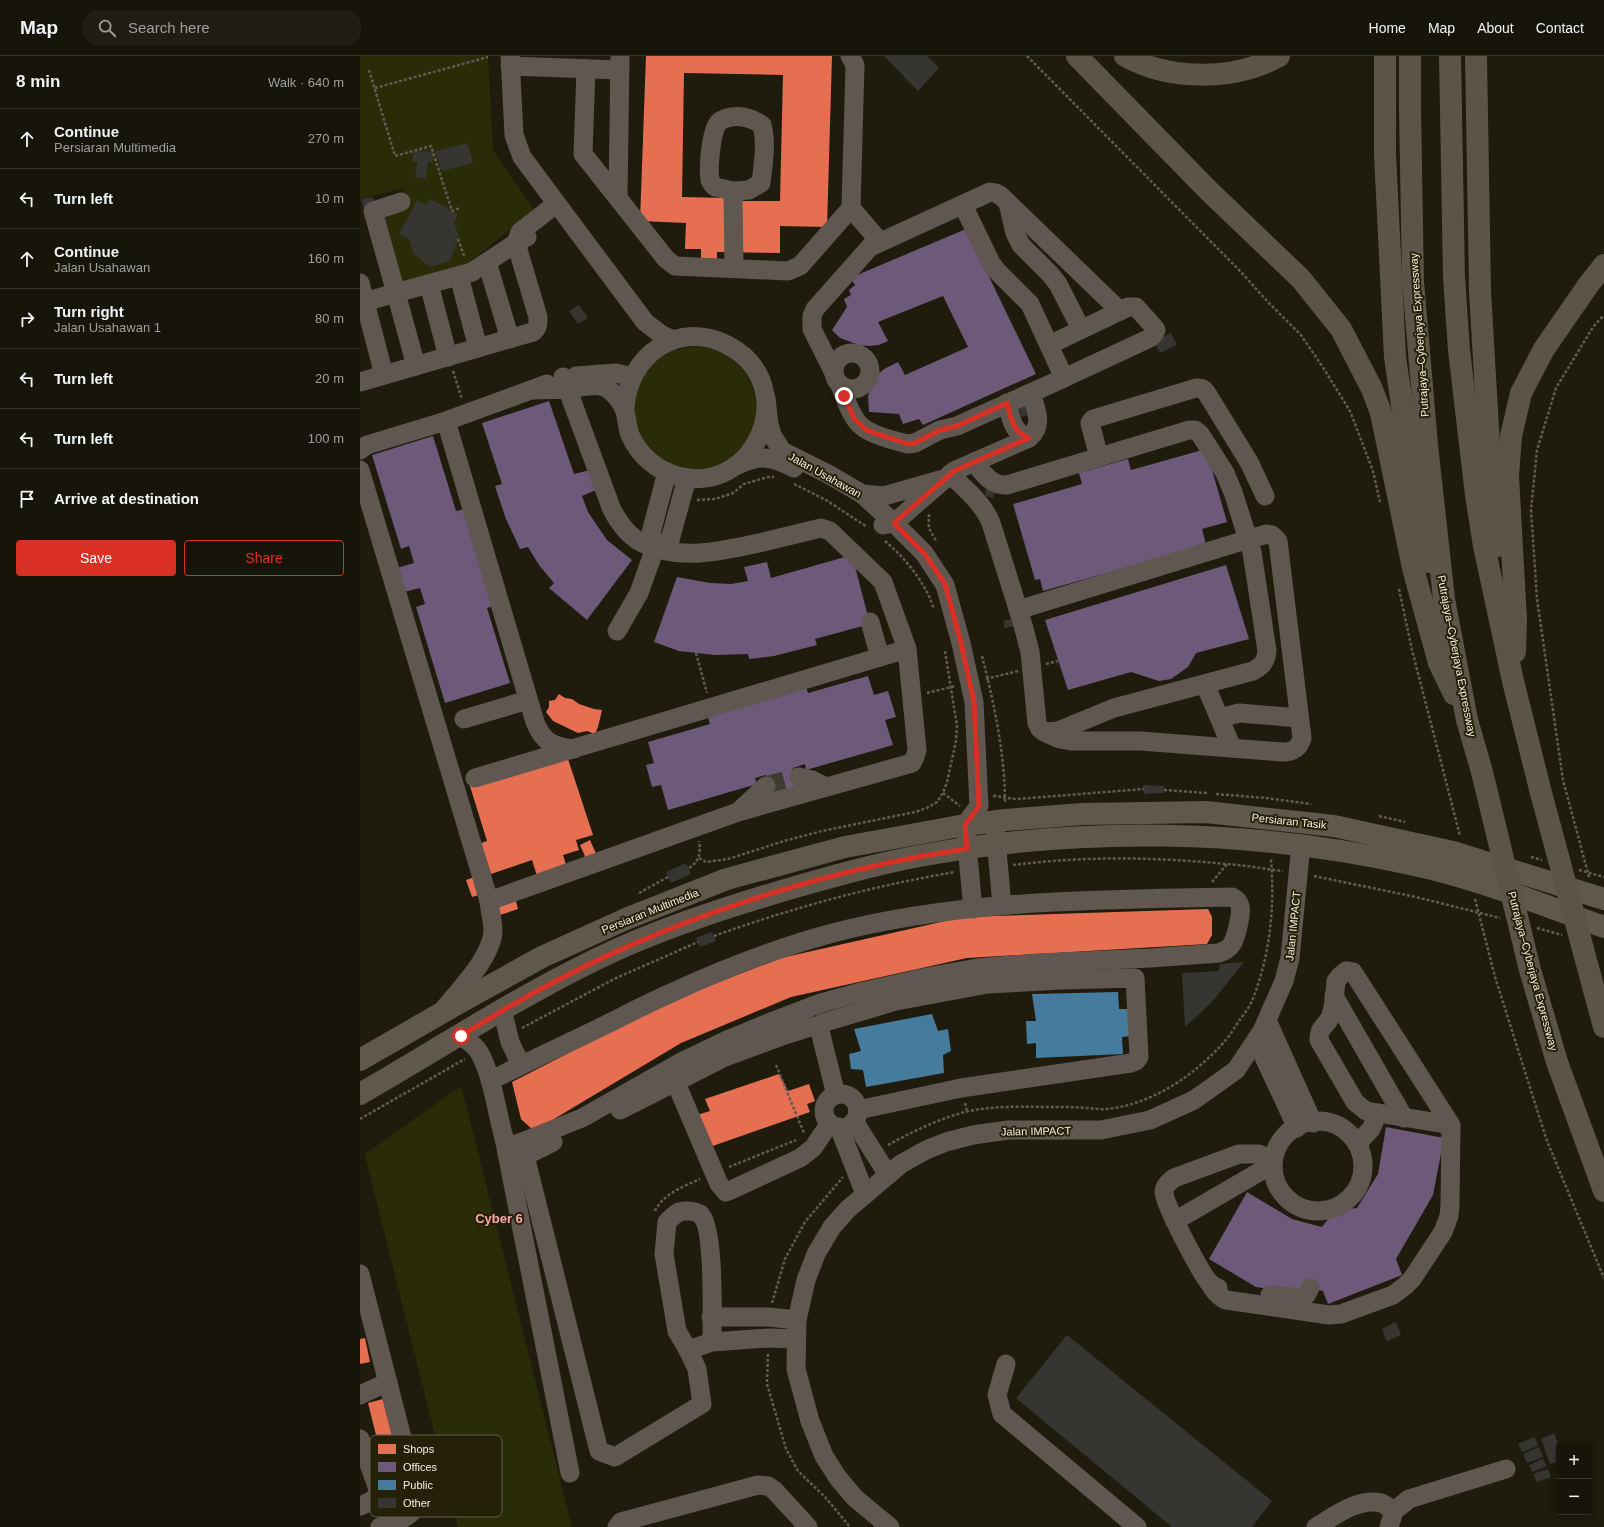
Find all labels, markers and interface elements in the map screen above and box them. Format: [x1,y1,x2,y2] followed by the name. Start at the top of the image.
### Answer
[82,10,362,46] search box
[20,17,58,38] text: Map
[96,17,118,39] icon: search
[128,19,210,36] text: Search here
[1369,20,1406,36] text: Home
[1428,20,1455,36] text: Map
[1477,20,1514,36] text: About
[1536,20,1584,36] text: Contact
[16,72,60,91] text: 8 min
[268,75,344,90] text: Walk · 640 m
[54,123,119,140] text: Continue
[16,128,38,150] icon: ahead
[308,131,344,146] text: 270 m
[54,140,176,155] text: Persiaran Multimedia
[16,188,38,210] icon: left
[54,190,113,207] text: Turn left
[315,191,344,206] text: 10 m
[54,243,119,260] text: Continue
[16,248,38,270] icon: ahead
[308,251,344,266] text: 160 m
[1407,252,1431,417] street label: Putrajaya–Cyberjaya Expressway
[54,260,150,275] text: Jalan Usahawan
[54,303,124,320] text: Turn right
[16,308,38,330] icon: right
[315,311,344,326] text: 80 m
[54,320,161,335] text: Jalan Usahawan 1
[16,368,38,390] icon: left
[54,370,113,387] text: Turn left
[315,371,344,386] text: 20 m
[835,387,853,405] route end
[16,428,38,450] icon: left
[54,430,113,447] text: Turn left
[308,431,344,446] text: 100 m
[787,450,863,500] street label: Jalan Usahawan
[16,488,38,510] icon: arrive
[54,490,199,507] text: Arrive at destination
[16,540,176,576] button: Save
[184,540,344,576] button: Share
[1435,574,1479,738] street label: Putrajaya–Cyberjaya Expressway
[1251,811,1327,831] street label: Persiaran Tasik
[600,886,701,936] street label: Persiaran Multimedia
[1283,890,1303,961] street label: Jalan IMPACT
[1506,890,1560,1052] street label: Putrajaya–Cyberjaya Expressway
[452,1027,470,1045] route start
[1001,1124,1071,1138] street label: Jalan IMPACT
[475,1211,523,1226] district label: Cyber 6
[370,1435,502,1517] legend
[403,1443,435,1455] text: Shops
[1556,1443,1592,1515] map controls
[1556,1443,1592,1479] button: +
[403,1461,438,1473] text: Offices
[403,1479,433,1491] text: Public
[1556,1479,1592,1515] button: −
[403,1497,431,1509] text: Other

